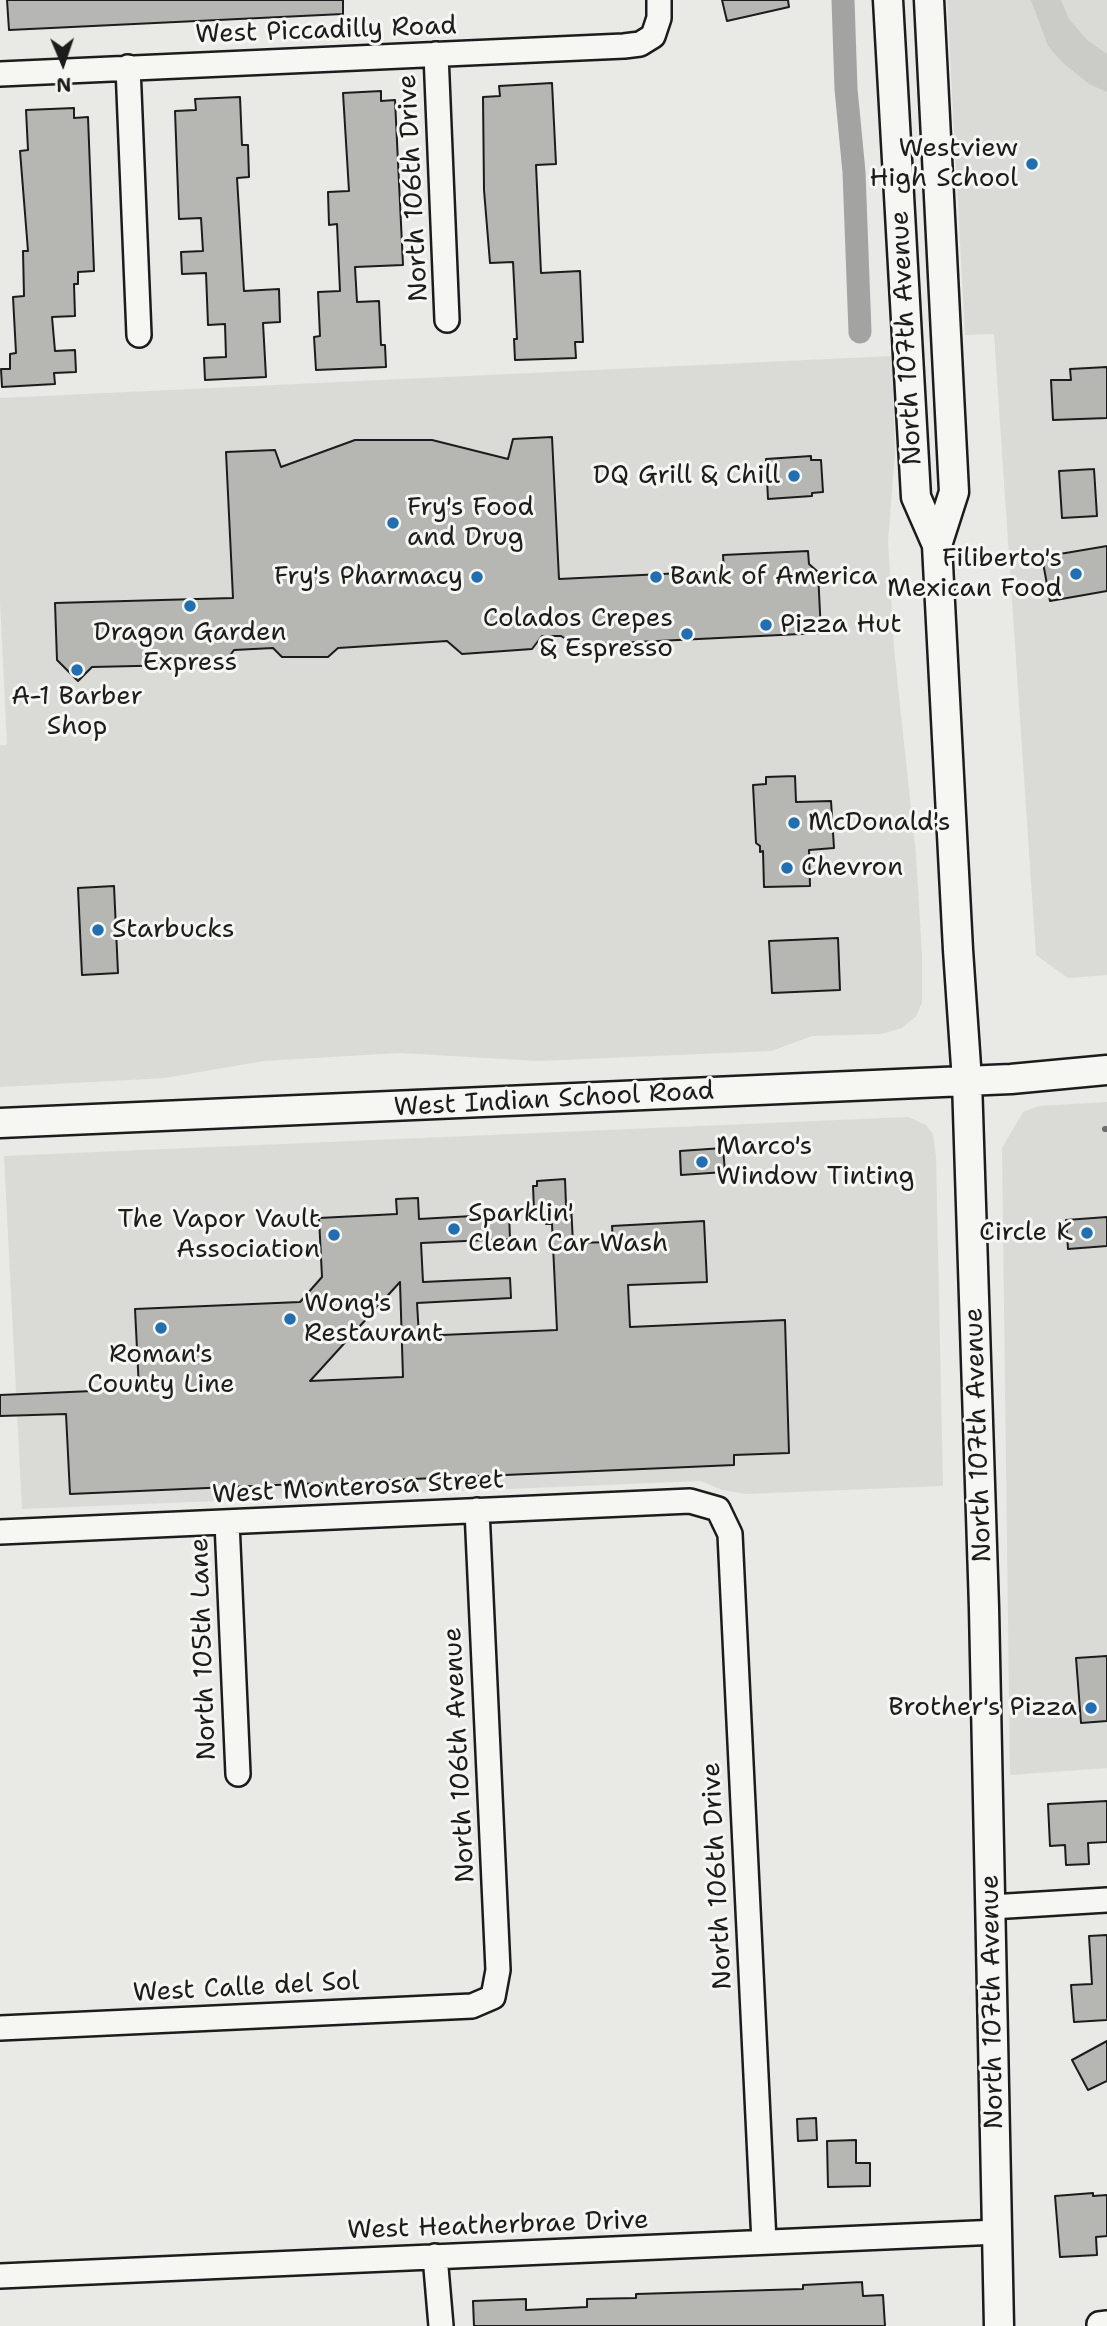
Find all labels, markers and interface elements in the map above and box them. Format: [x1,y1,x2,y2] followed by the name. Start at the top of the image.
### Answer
[195,11,457,51] street label: West Piccadilly Road
[28,28,98,98] north arrow
[56,72,72,97] text: N
[392,73,436,303] street label: North 106th Drive
[869,133,1018,194] place label: Westview High School
[1024,156,1040,172] marker: Westview High School
[885,210,929,466] street label: North 107th Avenue
[593,460,780,492] place label: DQ Grill & Chill
[786,468,802,484] marker: DQ Grill & Chill
[407,492,534,554] place label: Fry's Food and Drug
[385,515,401,531] marker: Fry's Food and Drug
[887,543,1062,604] place label: Filiberto's Mexican Food
[274,561,463,593] place label: Fry's Pharmacy
[670,561,877,593] place label: Bank of America
[1068,566,1084,582] marker: Filiberto's Mexican Food
[469,569,485,585] marker: Fry's Pharmacy
[648,569,664,585] marker: Bank of America
[182,598,198,614] marker: Dragon Garden Express
[483,603,673,664] place label: Colados Crepes & Espresso
[780,609,902,641] place label: Pizza Hut
[94,617,286,678] place label: Dragon Garden Express
[758,617,774,633] marker: Pizza Hut
[679,626,695,642] marker: Colados Crepes & Espresso
[69,662,85,678] marker: A-1 Barber Shop
[11,681,143,742] place label: A-1 Barber Shop
[808,807,951,839] place label: McDonald's
[786,815,802,831] marker: McDonald's
[801,852,903,884] place label: Chevron
[779,860,795,876] marker: Chevron
[112,914,235,946] place label: Starbucks
[90,922,106,938] marker: Starbucks
[393,1076,715,1124] street label: West Indian School Road
[716,1131,915,1192] place label: Marco's Window Tinting
[694,1154,710,1170] marker: Marco's Window Tinting
[468,1198,668,1260] place label: Sparklin' Clean Car Wash
[118,1204,320,1266] place label: The Vapor Vault Association
[979,1217,1073,1249] place label: Circle K
[446,1221,462,1237] marker: Sparklin' Clean Car Wash
[1079,1225,1095,1241] marker: Circle K
[326,1227,342,1243] marker: The Vapor Vault Association
[304,1288,443,1350] place label: Wong's Restaurant
[959,1307,999,1563] street label: North 107th Avenue
[282,1311,298,1327] marker: Wong's Restaurant
[153,1320,169,1336] marker: Roman's County Line
[87,1339,235,1400] place label: Roman's County Line
[211,1465,505,1511] street label: West Monterosa Street
[185,1537,223,1761] street label: North 105th Lane
[438,1626,482,1884] street label: North 106th Avenue
[888,1692,1077,1724] place label: Brother's Pizza
[1083,1700,1099,1716] marker: Brother's Pizza
[696,1761,740,1991] street label: North 106th Drive
[975,1874,1011,2130] street label: North 107th Avenue
[132,1966,360,2010] street label: West Calle del Sol
[347,2205,649,2247] street label: West Heatherbrae Drive

